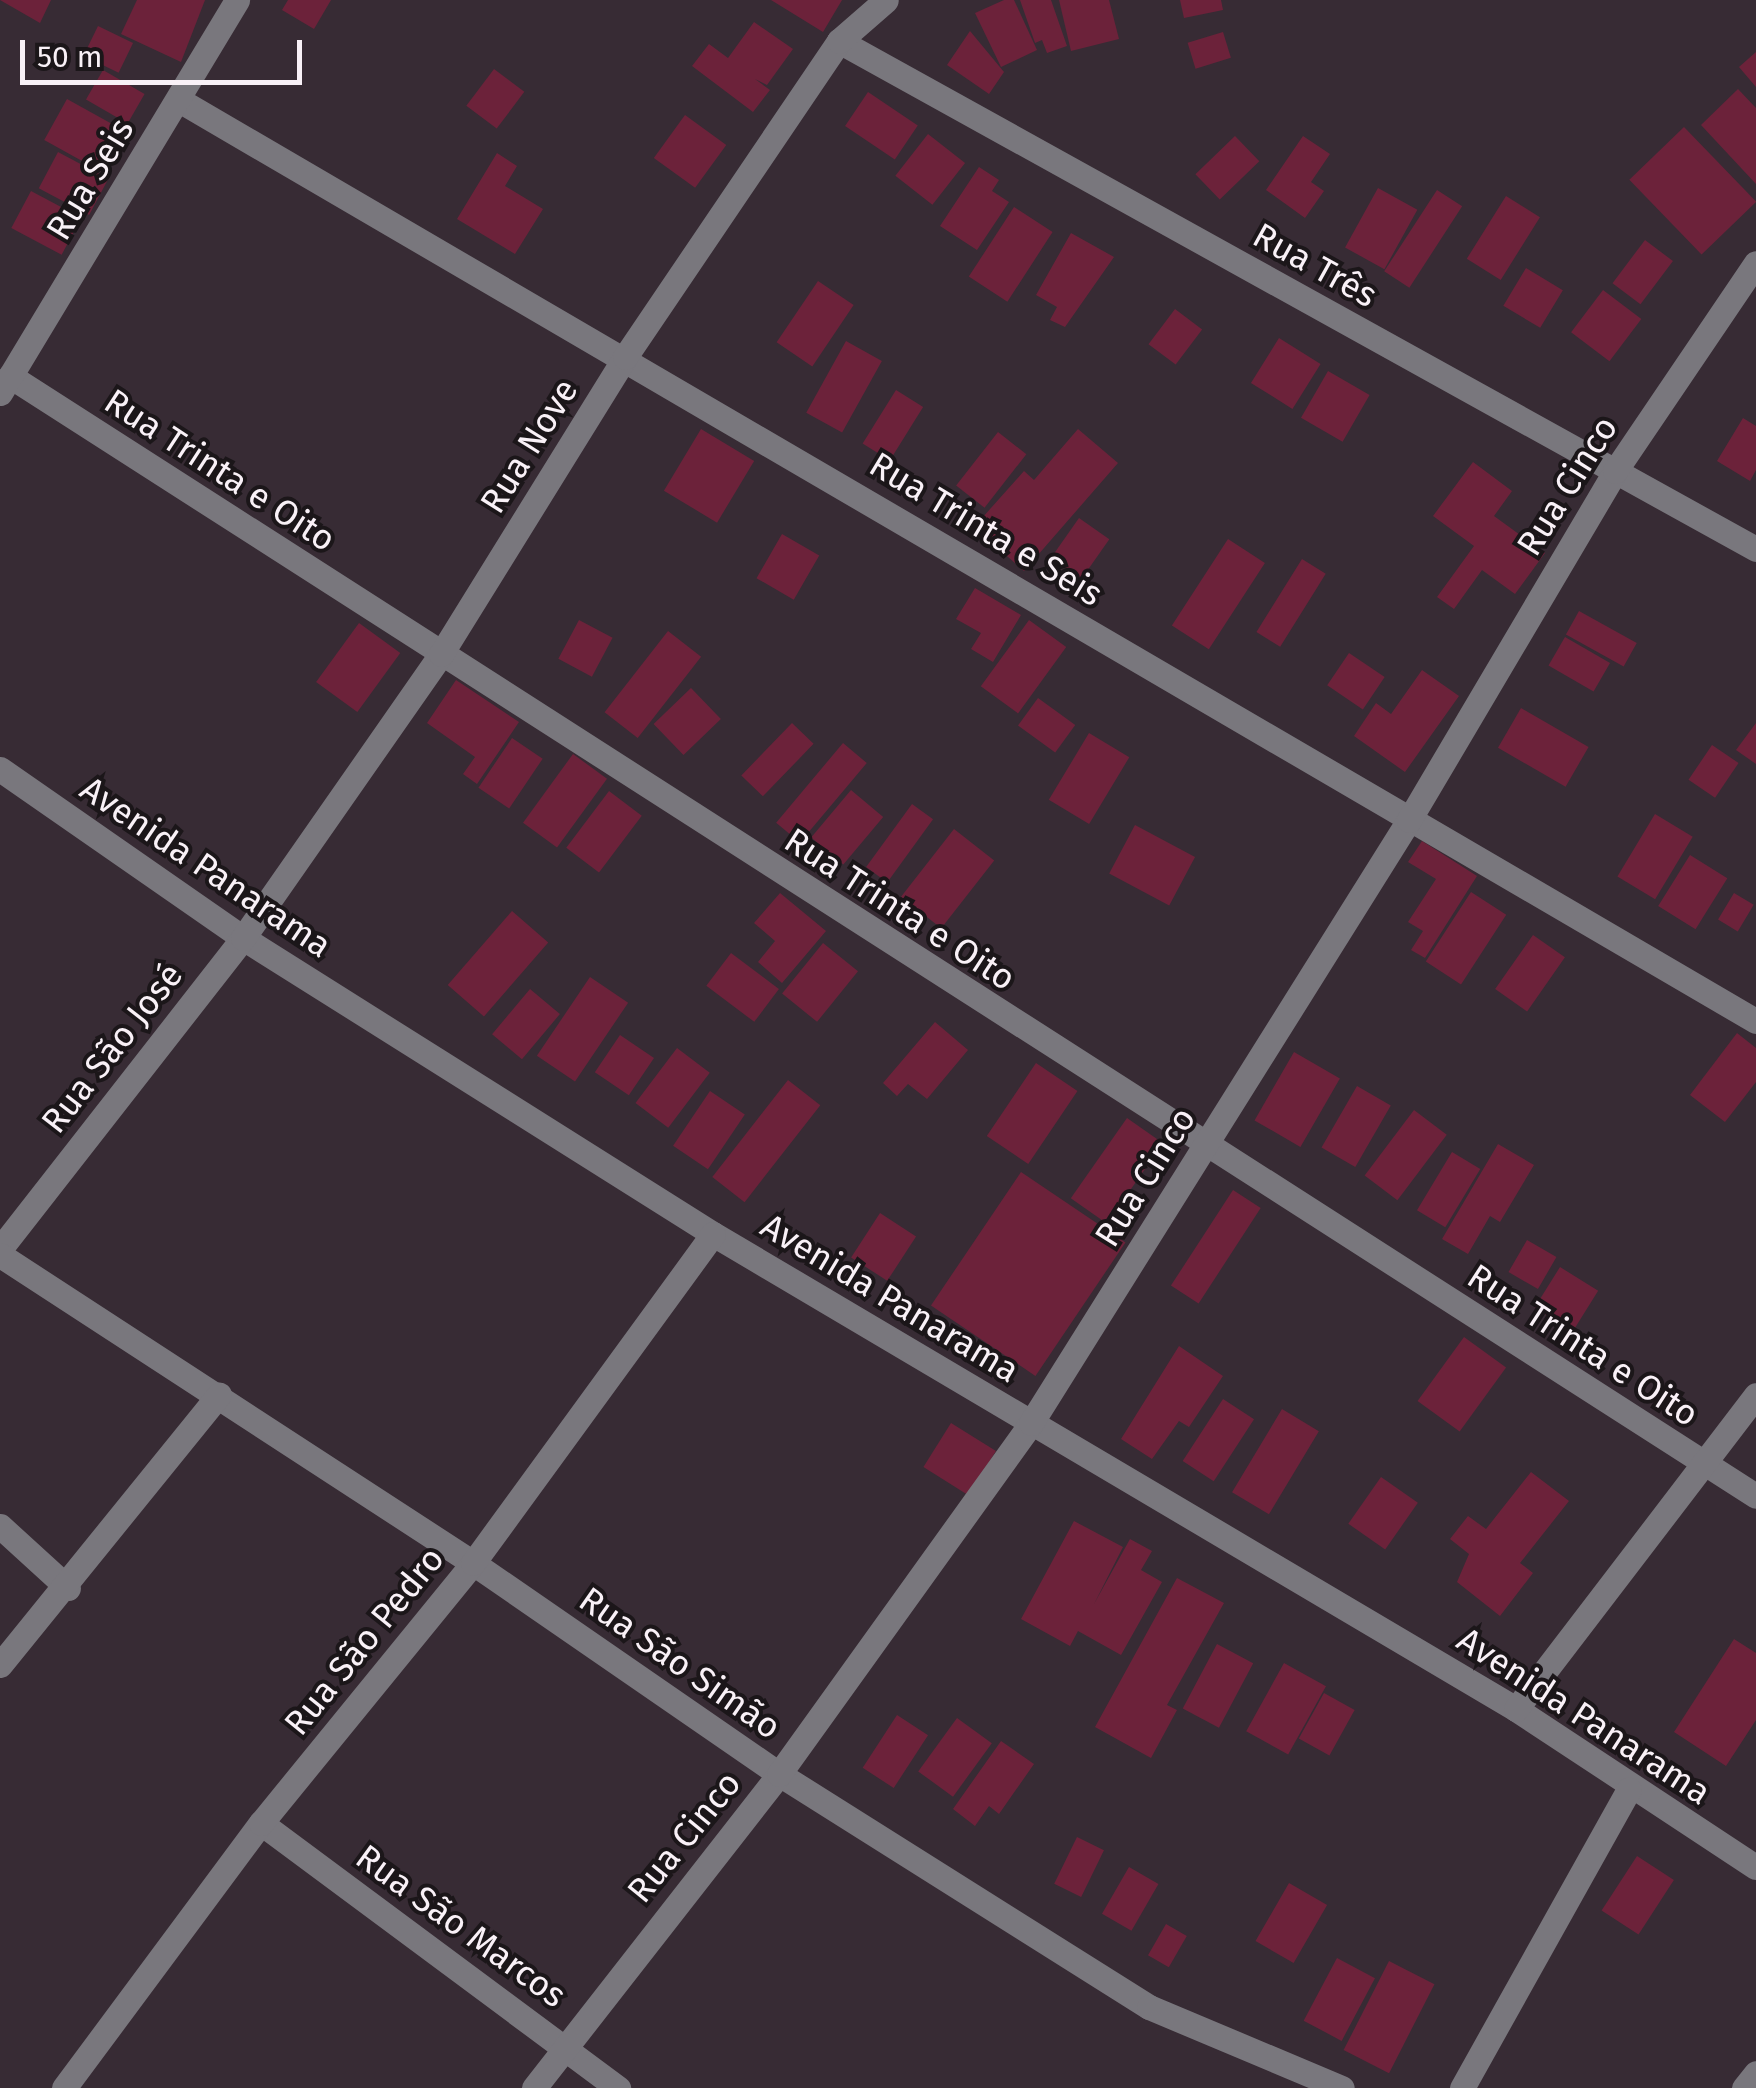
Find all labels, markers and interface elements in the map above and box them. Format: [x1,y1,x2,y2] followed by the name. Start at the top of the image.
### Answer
[25,20,308,82] scale bar
[37,39,102,75] text: 50 m
[37,111,143,247] street label: Rua Seis
[1246,214,1384,316] street label: Rua Três
[471,371,587,521] street label: Rua Nove
[97,380,343,560] street label: Rua Trinta e Oito
[1508,409,1626,563] street label: Rua Cinco
[862,443,1110,615] street label: Rua Trinta e Seis
[73,768,339,966] street label: Avenida Panarama
[777,819,1023,999] street label: Rua Trinta e Oito
[33,955,191,1141] street label: Rua São José
[1086,1100,1204,1254] street label: Rua Cinco
[754,1204,1026,1392] street label: Avenida Panarama
[1460,1255,1706,1435] street label: Rua Trinta e Oito
[275,1538,453,1744] street label: Rua São Pedro
[571,1578,789,1748] street label: Rua São Simão
[1450,1619,1718,1813] street label: Avenida Panarama
[618,1763,750,1911] street label: Rua Cinco
[348,1836,574,2016] street label: Rua São Marcos

